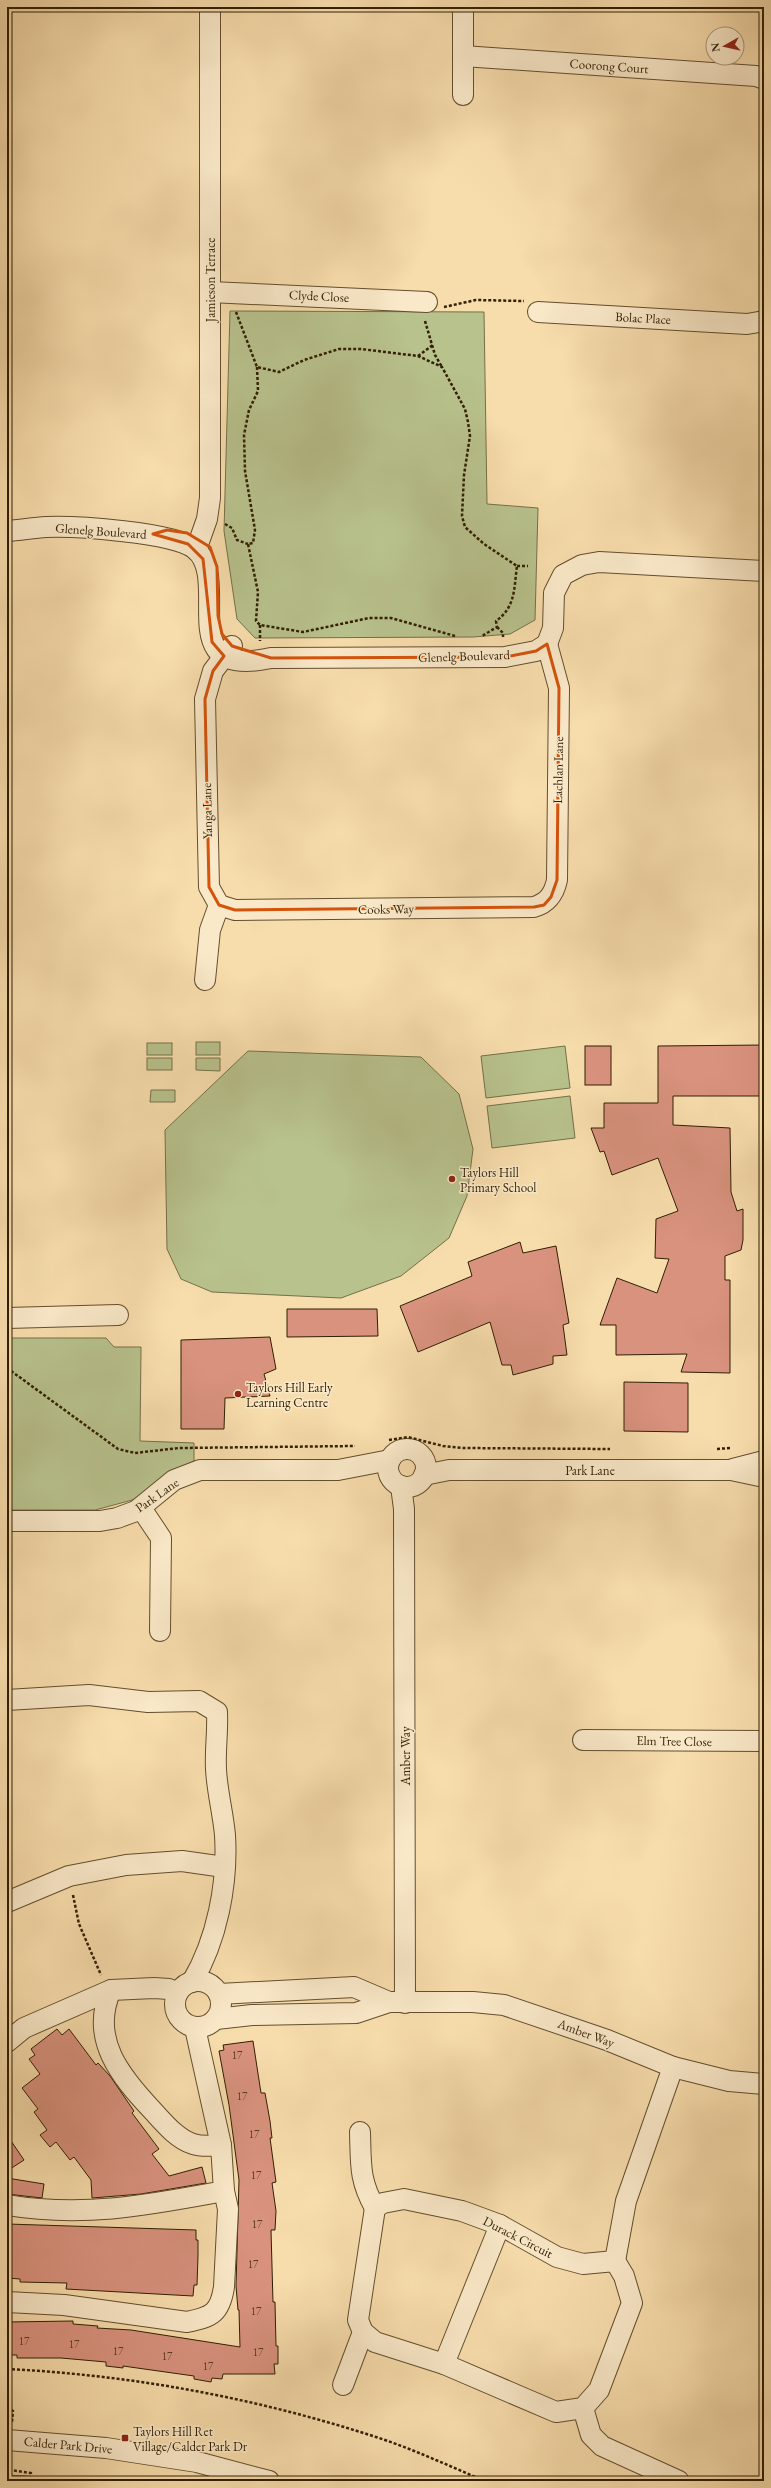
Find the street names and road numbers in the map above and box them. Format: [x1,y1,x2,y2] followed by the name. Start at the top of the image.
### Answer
[569,55,649,77] street label: Coorong Court
[202,238,219,323] street label: Jamieson Terrace
[289,286,349,306] street label: Clyde Close
[615,308,671,328] street label: Bolac Place
[55,519,148,543] street label: Glenelg Boulevard
[418,646,511,666] street label: Glenelg Boulevard
[549,736,567,804] street label: Lachlan Lane
[198,783,216,839] street label: Yanga Lane
[358,900,415,918] street label: Cooks Way
[565,1462,615,1479] street label: Park Lane
[132,1474,182,1516] street label: Park Lane
[397,1726,414,1787] street label: Amber Way
[636,1732,712,1750] street label: Elm Tree Close
[554,2015,617,2051] street label: Amber Way
[480,2212,556,2262] street label: Durack Circuit
[23,2433,113,2457] street label: Calder Park Drive

